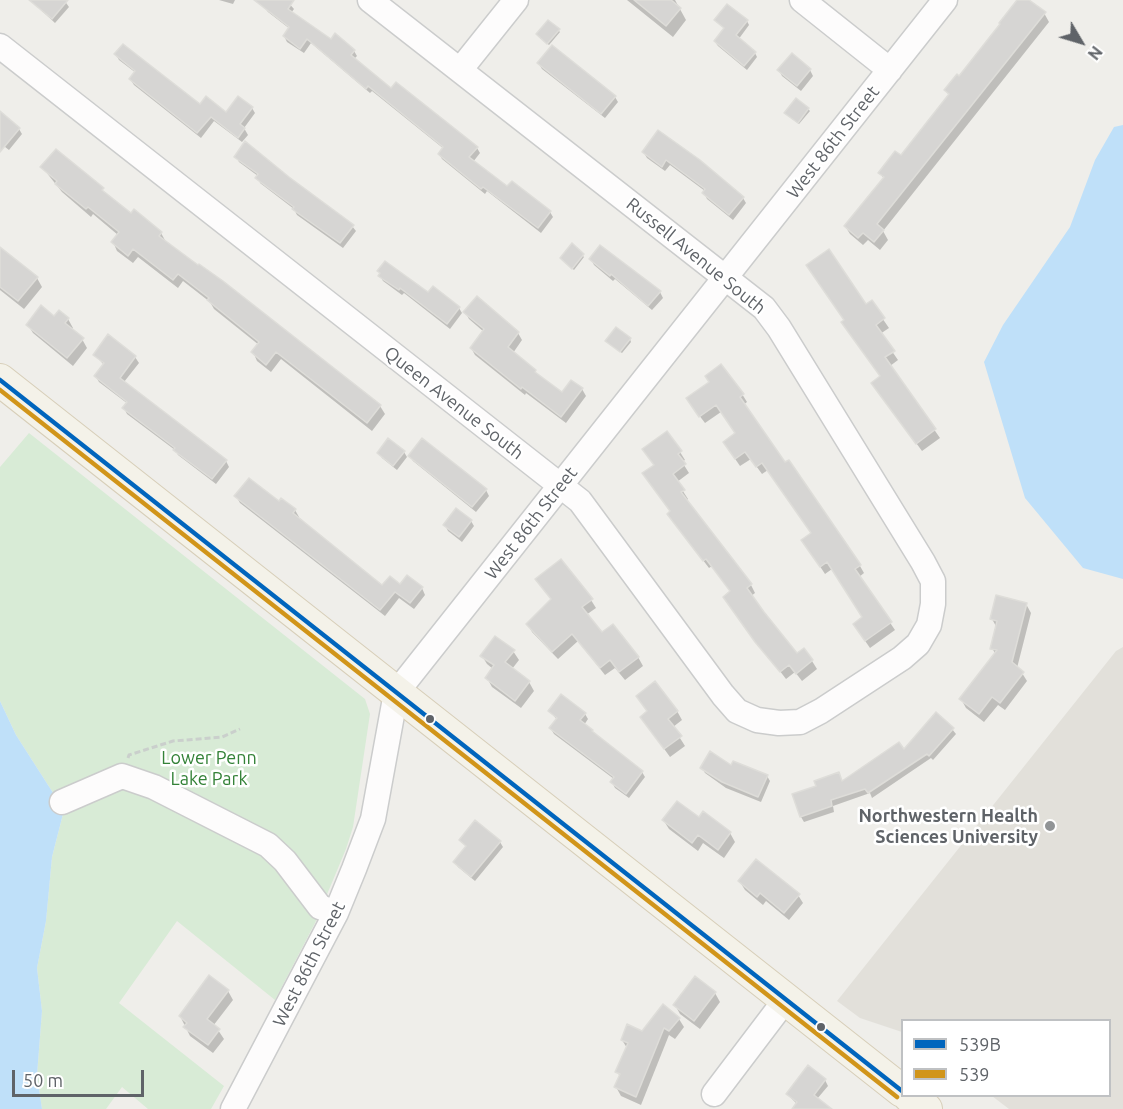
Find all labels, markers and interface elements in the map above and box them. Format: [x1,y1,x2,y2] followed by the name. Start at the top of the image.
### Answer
[1051,12,1111,72] north arrow
[1084,43,1106,63] text: N
[782,81,884,203] street label: West 86th Street
[622,193,770,319] street label: Russell Avenue South
[380,342,528,464] street label: Queen Avenue South
[480,462,582,584] street label: West 86th Street
[424,713,436,725] unlabelled marker
[161,747,257,789] park label: Lower Penn Lake Park
[858,805,1038,848] place label: Northwestern Health Sciences University
[1043,819,1057,833] marker: Northwestern Health Sciences University
[268,898,350,1030] street label: West 86th Street
[901,1019,1111,1097] legend
[815,1021,827,1033] unlabelled marker
[959,1034,1001,1054] text: 539B
[15,1058,147,1096] scale bar
[959,1064,989,1084] text: 539
[23,1070,63,1090] text: 50 m

